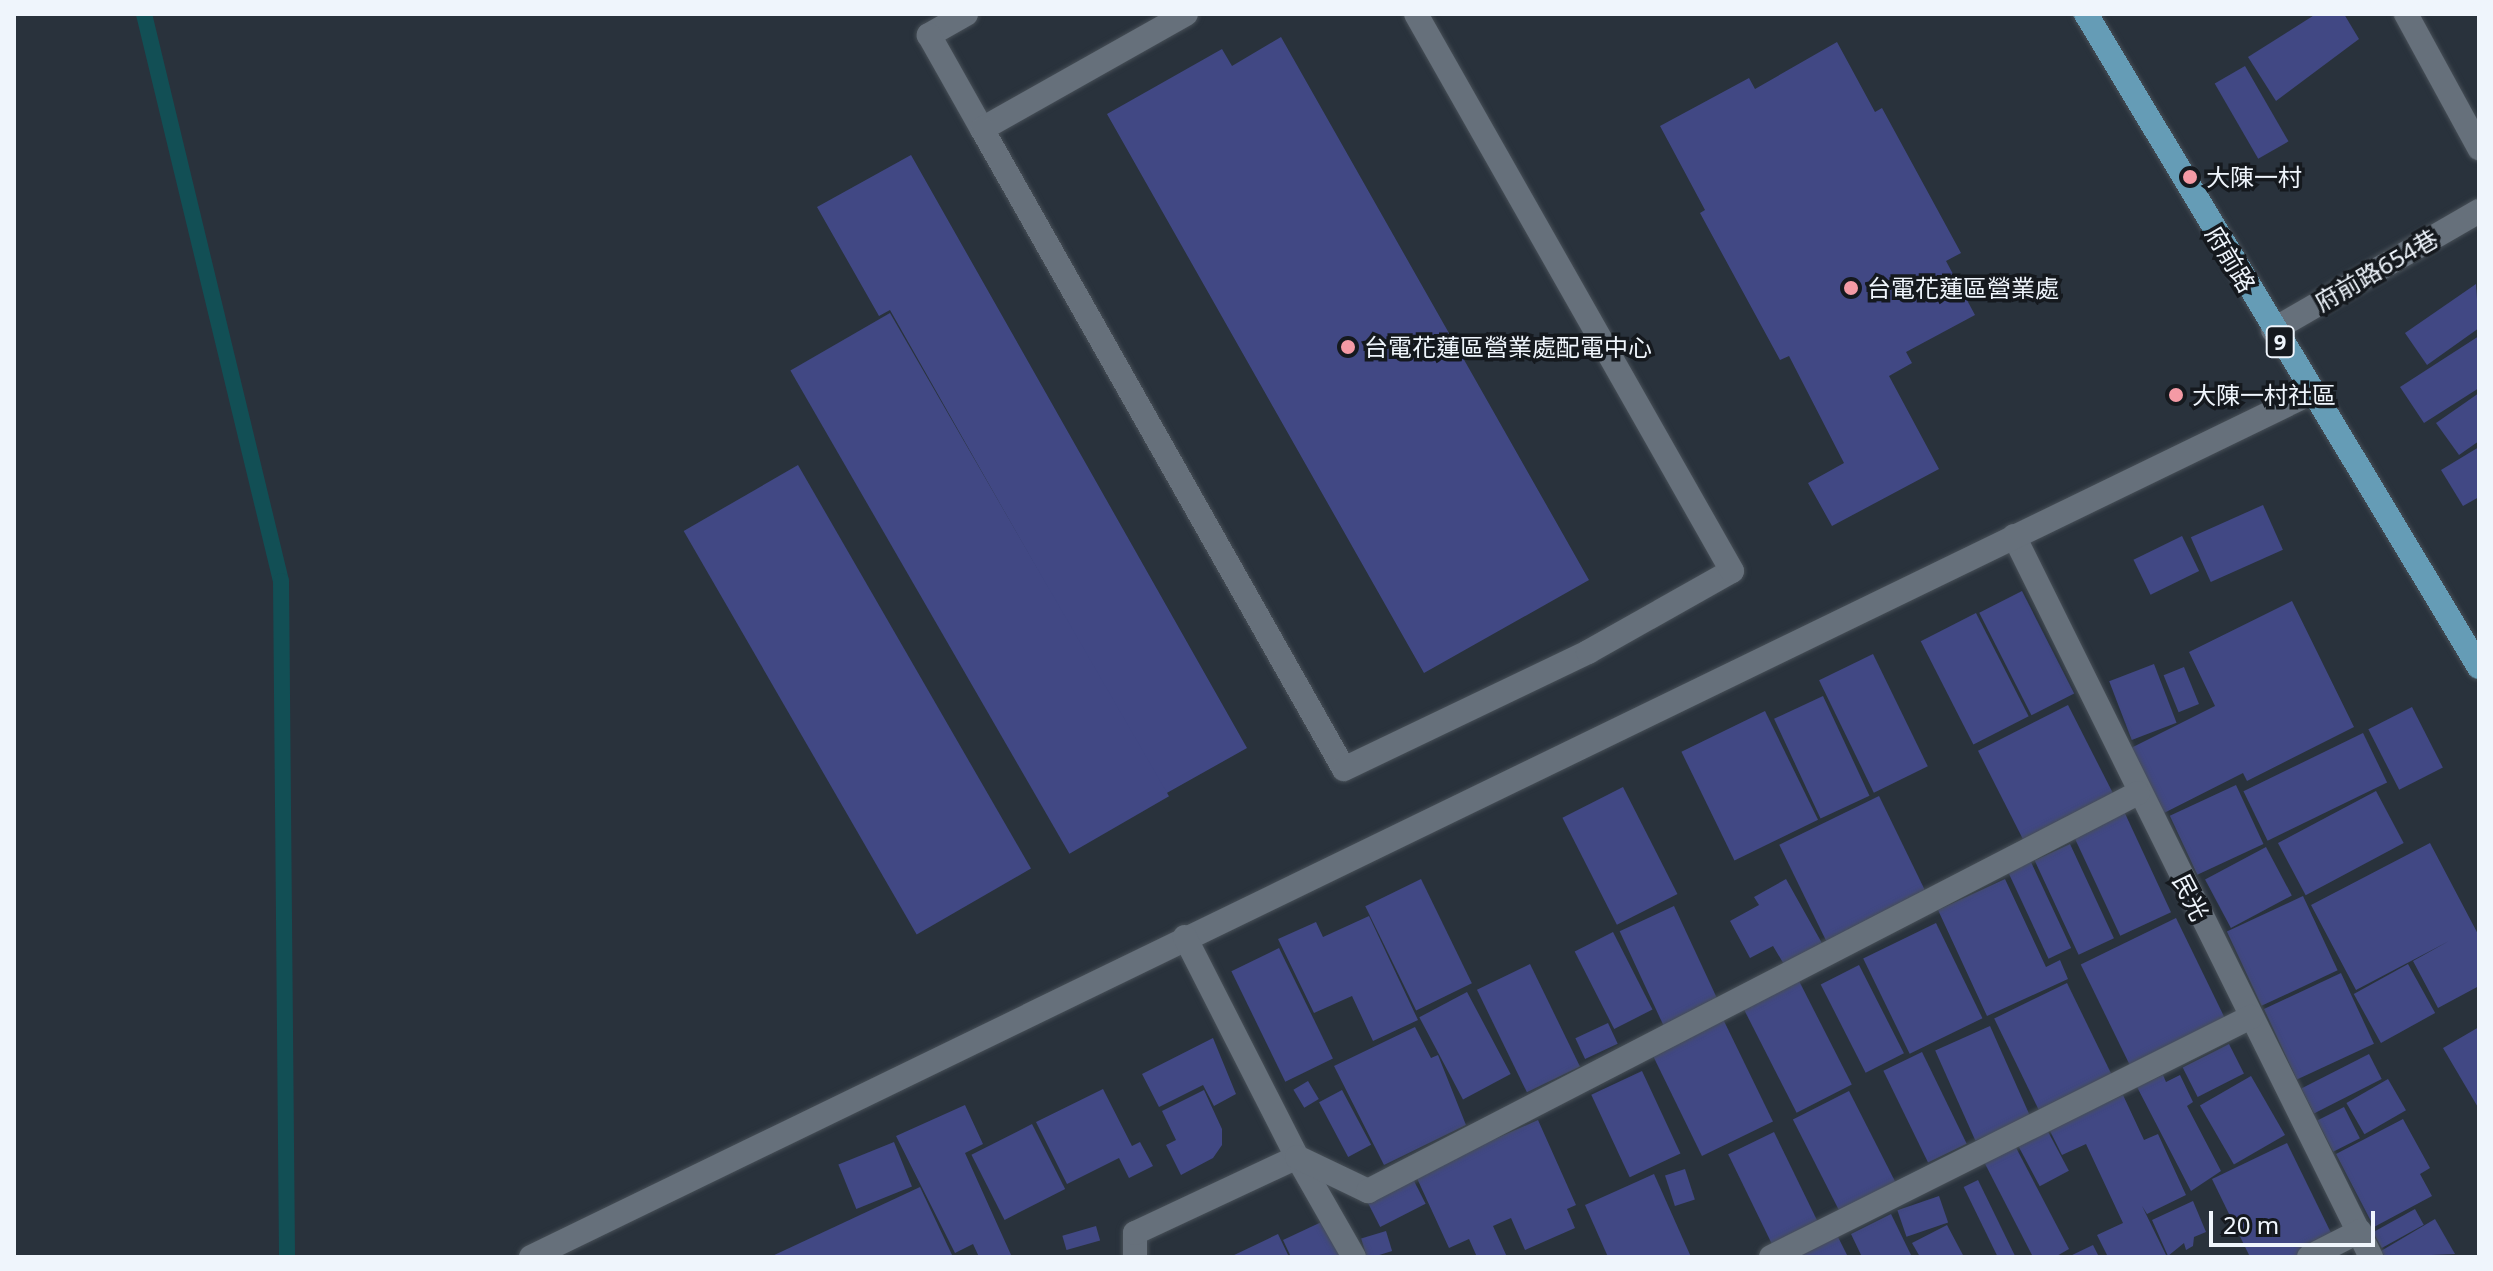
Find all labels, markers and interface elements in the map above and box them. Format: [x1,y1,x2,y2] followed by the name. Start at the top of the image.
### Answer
[2206,163,2302,191] place label: 大陳一村
[2181,168,2199,186] marker: 大陳一村
[2200,221,2262,297] street label: 府前路
[2309,223,2443,317] street label: 府前路654巷
[1867,274,2059,302] place label: 台電花蓮區營業處
[1842,279,1860,297] marker: 台電花蓮區營業處
[2264,324,2296,360] road number: 9
[1364,333,1652,361] place label: 台電花蓮區營業處配電中心
[1339,338,1357,356] marker: 台電花蓮區營業處配電中心
[2192,381,2336,409] place label: 大陳一村社區
[2167,386,2185,404] marker: 大陳一村社區
[2167,869,2215,925] street label: 民光
[2213,1195,2379,1245] scale bar
[2223,1208,2279,1241] text: 20 m

